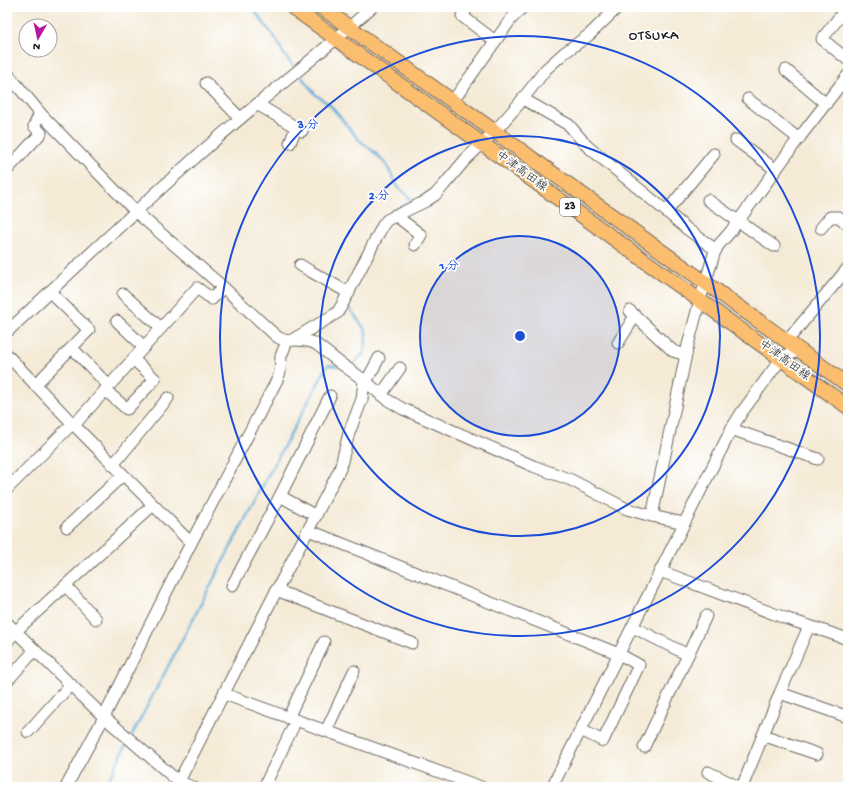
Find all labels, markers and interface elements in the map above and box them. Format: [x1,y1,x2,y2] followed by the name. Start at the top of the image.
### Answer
[18,18,58,58] north arrow
[629,28,679,45] district label: OTSUKA
[32,39,41,52] text: N
[296,118,319,133] text: 3 分
[493,148,550,195] street label: 中津高田線
[369,189,389,204] text: 2 分
[560,198,580,216] road number: 23
[438,259,459,274] text: 1 分
[513,329,527,343] centre of rings
[756,337,813,384] street label: 中津高田線

